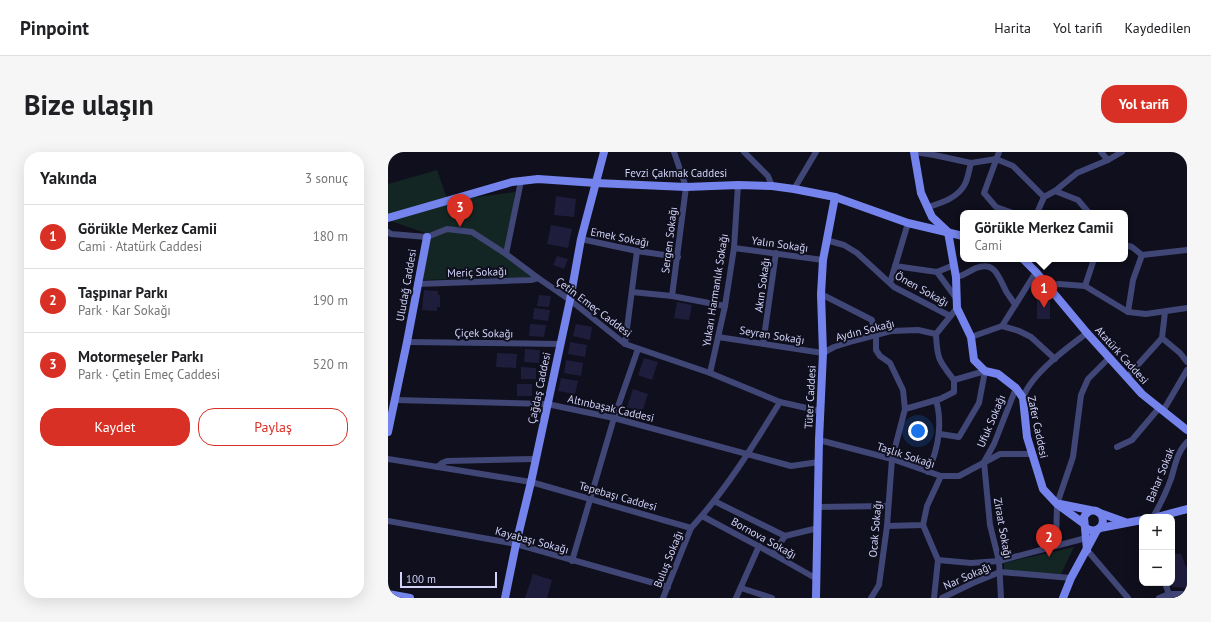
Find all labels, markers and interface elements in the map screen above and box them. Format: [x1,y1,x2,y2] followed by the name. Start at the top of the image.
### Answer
[20,16,89,40] text: Pinpoint
[994,19,1031,37] text: Harita
[1053,19,1103,37] text: Yol tarifi
[1125,19,1191,37] text: Kaydedilen
[1101,85,1187,123] button: Yol tarifi
[24,86,154,123] text: Bize ulaşın
[625,166,727,180] street label: Fevzi Çakmak Caddesi
[40,167,97,189] text: Yakında
[305,170,348,187] text: 3 sonuç
[447,194,473,227] pin: 3
[658,206,680,274] street label: Sergen Sokağı
[960,210,1128,262] popup
[974,218,1114,237] text: Görükle Merkez Camii
[78,219,217,238] text: Görükle Merkez Camii
[589,224,651,250] street label: Emek Sokağı
[49,228,57,245] text: 1
[313,228,348,245] text: 180 m
[699,233,731,347] street label: Yukarı Harmanlık Sokağı
[751,233,809,255] street label: Yalın Sokağı
[974,237,1002,254] text: Cami
[78,238,202,255] text: Cami · Atatürk Caddesi
[393,248,419,322] street label: Uludağ Caddesi
[751,257,773,313] street label: Akın Sokağı
[447,264,507,280] street label: Meriç Sokağı
[893,268,951,310] street label: Önen Sokağı
[553,274,635,340] street label: Çetin Emeç Caddesi
[1031,275,1057,308] pin: 1
[78,283,168,302] text: Taşpınar Parkı
[49,292,57,309] text: 2
[313,292,348,309] text: 190 m
[78,302,171,319] text: Park · Kar Sokağı
[834,316,896,344] street label: Aydın Sokağı
[738,323,806,347] street label: Seyran Sokağı
[1092,323,1152,387] street label: Atatürk Caddesi
[455,325,513,341] street label: Çiçek Sokağı
[78,347,204,366] text: Motormeşeler Parkı
[525,351,553,425] street label: Çağdaş Caddesi
[49,356,57,373] text: 3
[313,356,348,373] text: 520 m
[801,365,819,429] street label: Tüter Caddesi
[78,366,220,383] text: Park · Çetin Emeç Caddesi
[566,391,656,425] street label: Altınbaşak Caddesi
[974,393,1008,449] street label: Ufuk Sokağı
[1025,395,1051,460] street label: Zafer Caddesi
[40,408,190,446] button: Kaydet
[198,408,348,446] button: Paylaş
[908,421,928,441] your location
[875,439,937,471] street label: Taşlık Sokağı
[1143,445,1178,504] street label: Bahar Sokak
[577,478,659,514] street label: Tepebaşı Caddesi
[991,496,1015,560] street label: Ziraat Sokağı
[866,500,884,558] street label: Ocak Sokağı
[729,514,799,562] street label: Bornova Sokağı
[1139,514,1175,586] map controls
[1139,514,1175,550] button: +
[494,523,570,557] street label: Kayabaşı Sokağı
[1036,524,1062,557] pin: 2
[650,528,686,590] street label: Buluş Sokağı
[1139,550,1175,586] button: −
[941,559,993,593] street label: Nar Sokağı
[400,570,497,589] scale bar
[406,572,436,586] text: 100 m

